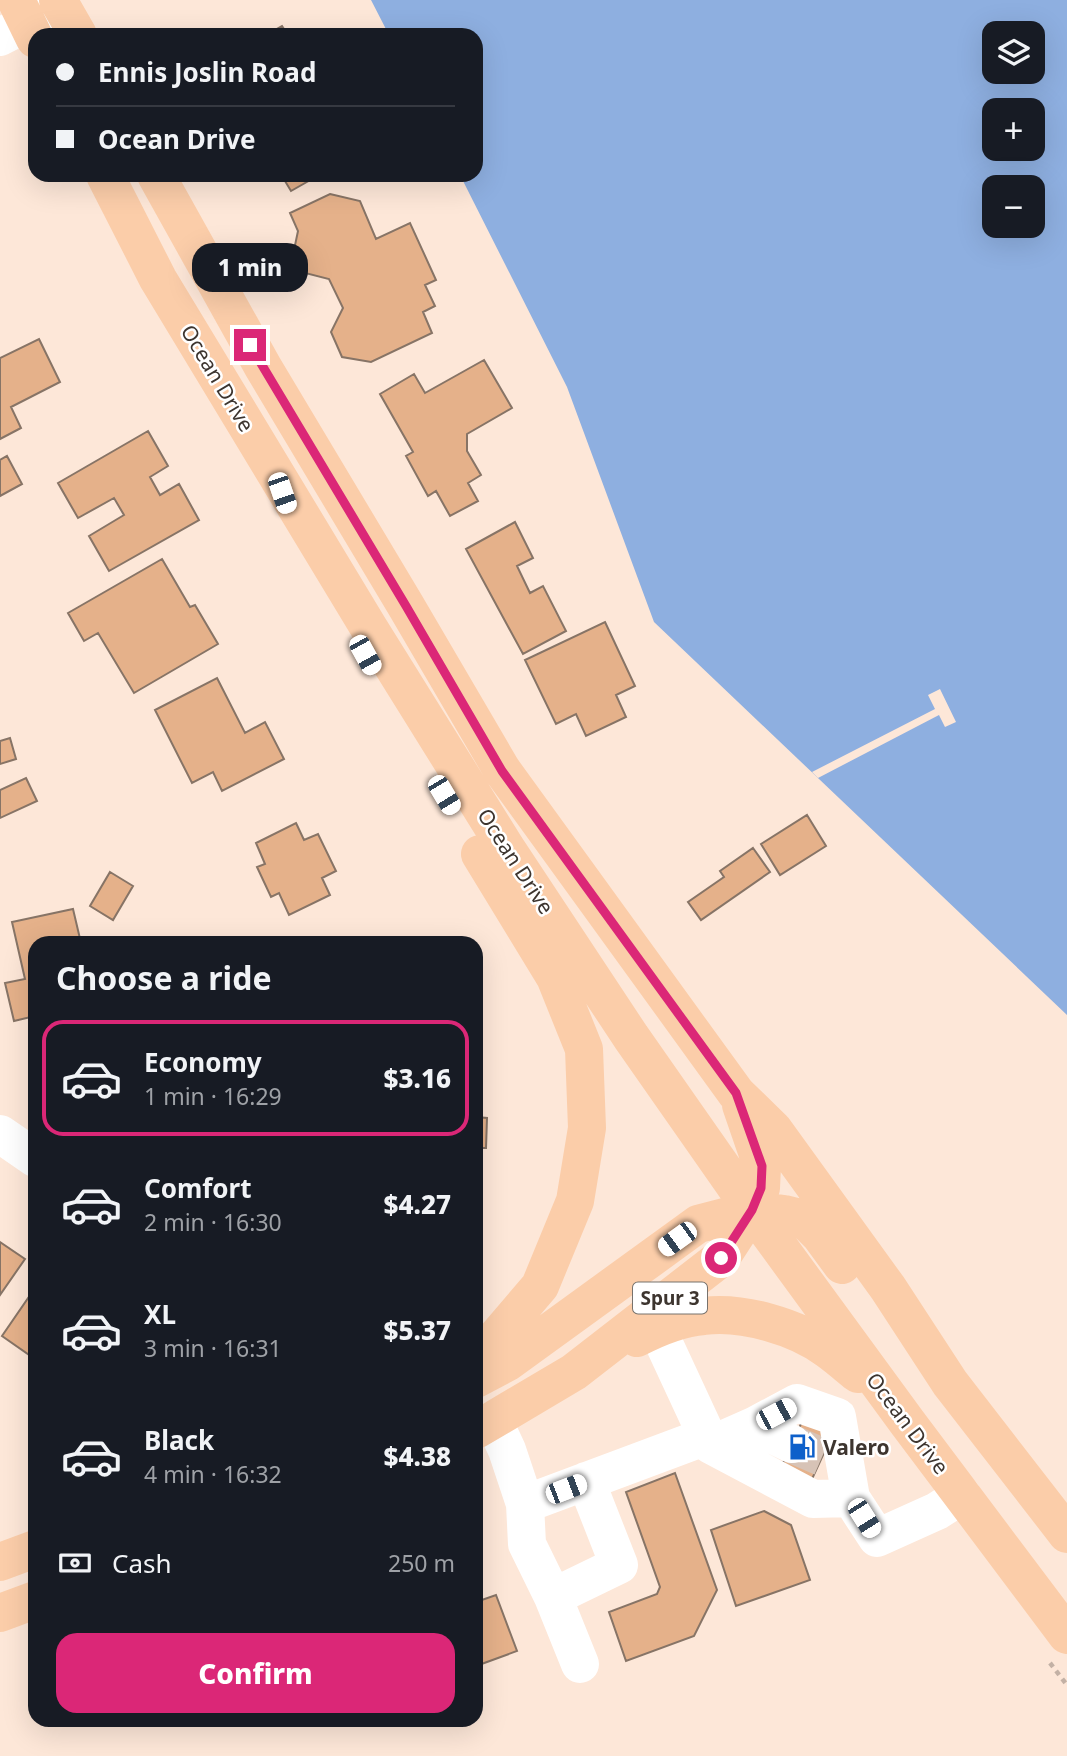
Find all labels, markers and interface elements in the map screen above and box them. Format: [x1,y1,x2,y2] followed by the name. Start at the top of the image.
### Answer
[982,21,1045,238] map controls
[982,21,1045,84] button: layers
[98,54,316,90] text: Ennis Joslin Road
[982,98,1045,161] button: +
[98,121,256,157] text: Ocean Drive
[982,175,1045,238] button: −
[192,244,308,292] callout: 1 min
[218,251,282,283] text: 1 min
[175,319,261,437] street label: Ocean Drive
[234,329,266,361] route end
[266,470,299,516] car
[346,632,385,678] car
[425,772,464,818] car
[471,803,561,919] street label: Ocean Drive
[56,956,272,999] text: Choose a ride
[144,1044,262,1080] text: Economy
[60,1047,123,1110] icon: car
[384,1060,451,1096] text: $3.16
[144,1080,282,1112] text: 1 min · 16:29
[144,1170,252,1206] text: Comfort
[60,1173,123,1236] icon: car
[384,1186,451,1222] text: $4.27
[144,1206,282,1238] text: 2 min · 16:30
[654,1218,701,1260] car
[705,1242,737,1274] route start
[633,1282,707,1314] road number: Spur 3
[144,1296,176,1332] text: XL
[60,1299,123,1362] icon: car
[384,1312,451,1348] text: $5.37
[144,1332,282,1364] text: 3 min · 16:31
[861,1366,955,1480] street label: Ocean Drive
[753,1395,800,1433] car
[144,1422,214,1458] text: Black
[60,1425,123,1488] icon: car
[787,1432,817,1462] fuel station icon: Valero
[823,1433,890,1461] place label: Valero
[384,1438,451,1474] text: $4.38
[144,1458,282,1490] text: 4 min · 16:32
[543,1472,590,1506] car
[844,1495,885,1541] car
[56,1544,94,1582] icon: cash
[112,1545,172,1581] text: Cash
[388,1547,455,1579] text: 250 m
[56,1633,455,1713] button: Confirm

